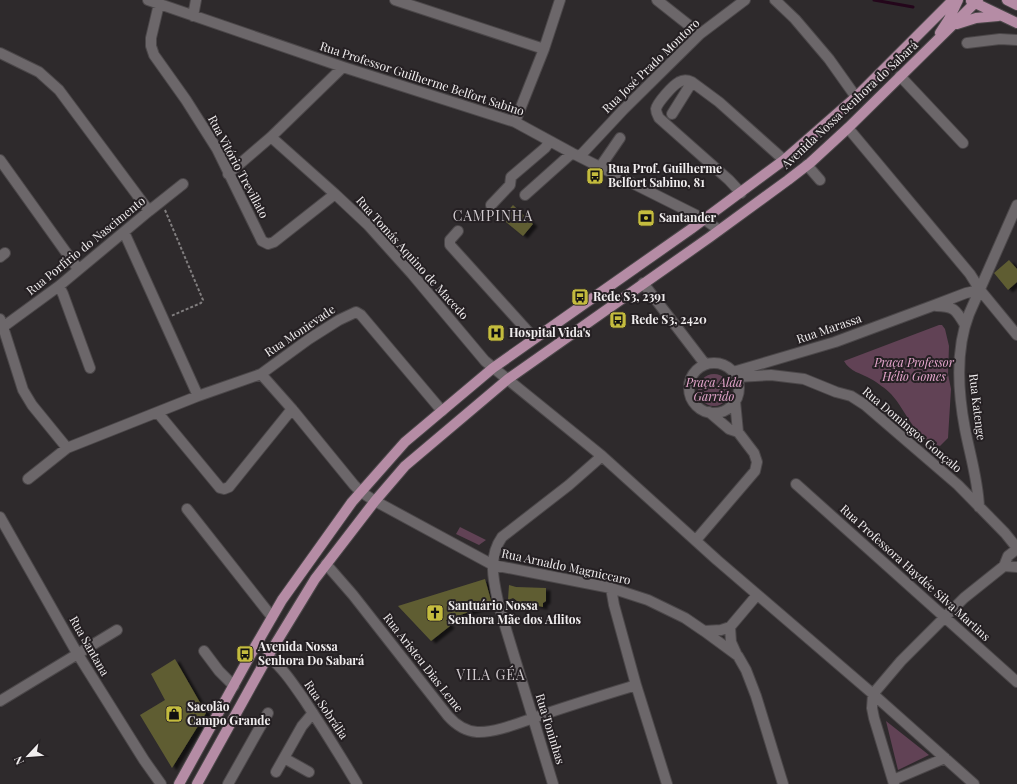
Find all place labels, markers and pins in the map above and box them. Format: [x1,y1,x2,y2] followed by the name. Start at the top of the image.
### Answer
[608,160,722,190] place label: Rua Prof. Guilherme Belfort Sabino, 81
[585,166,605,186] bus stop icon: Rua Prof. Guilherme Belfort Sabino, 81
[636,208,656,228] bank icon: Santander
[659,209,717,225] place label: Santander
[570,287,590,307] bus stop icon: Rede S3, 2391
[593,288,666,304] place label: Rede S3, 2391
[608,310,628,330] bus stop icon: Rede S3, 2420
[631,311,707,327] place label: Rede S3, 2420
[486,323,506,343] hospital icon: Hospital Vida's
[509,324,591,340] place label: Hospital Vida's
[448,597,582,627] place label: Santuário Nossa Senhora Mãe dos Aflitos
[425,603,445,623] church icon: Santuário Nossa Senhora Mãe dos Aflitos
[257,638,365,668] place label: Avenida Nossa Senhora Do Sabará
[235,644,255,664] bus stop icon: Avenida Nossa Senhora Do Sabará
[187,698,271,728] place label: Sacolão Campo Grande
[164,704,184,724] shop icon: Sacolão Campo Grande

